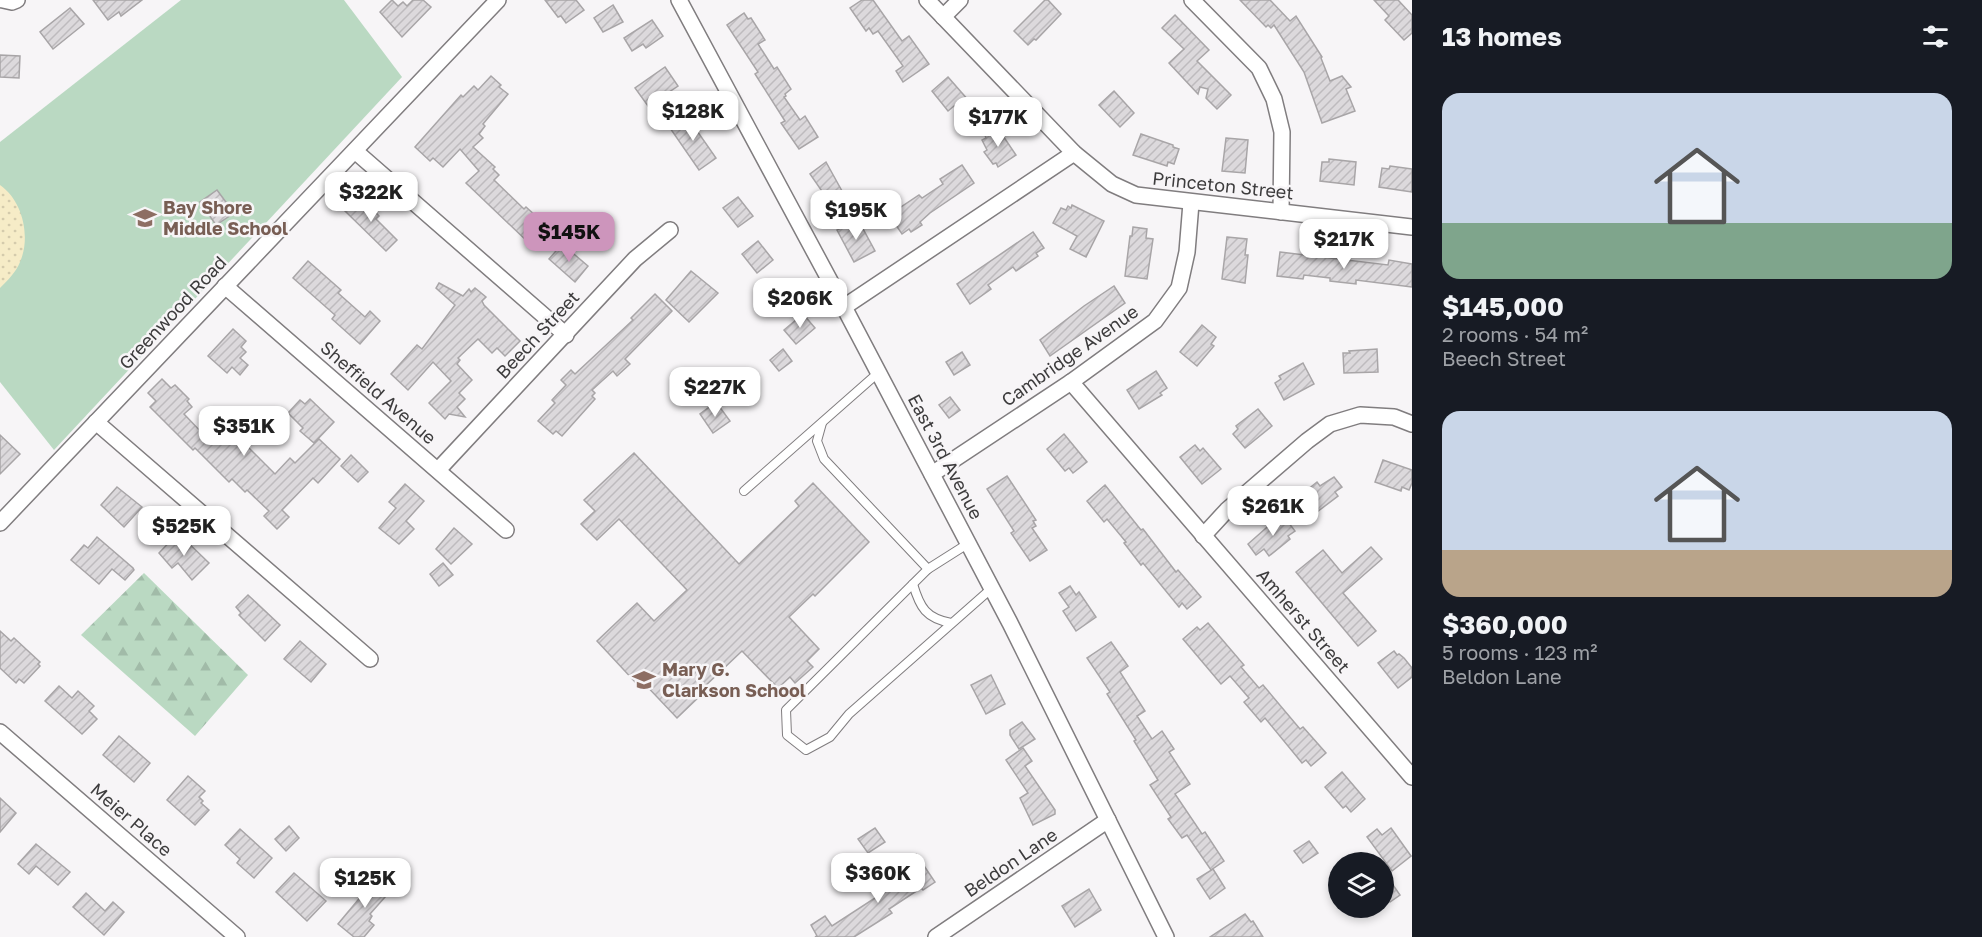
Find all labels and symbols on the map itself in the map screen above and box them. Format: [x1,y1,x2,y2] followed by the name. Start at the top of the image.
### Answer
[651,91,735,142] pin: $128K
[956,97,1040,148] pin: $177K
[1151,167,1295,203] street label: Princeton Street
[329,172,413,223] pin: $322K
[814,190,898,241] pin: $195K
[163,196,288,239] place label: Bay Shore Middle School
[132,205,158,231] school or university icon: Bay Shore Middle School
[527,212,611,263] pin: $145K
[1302,219,1386,270] pin: $217K
[114,251,230,374] street label: Greenwood Road
[758,278,842,329] pin: $206K
[491,286,583,383] street label: Beech Street
[997,300,1142,411] street label: Cambridge Avenue
[316,336,441,448] street label: Sheffield Avenue
[673,367,757,418] pin: $227K
[904,390,988,523] street label: East 3rd Avenue
[202,406,286,457] pin: $351K
[1231,486,1315,537] pin: $261K
[142,506,226,557] pin: $525K
[1252,564,1355,677] street label: Amherst Street
[662,658,806,701] place label: Mary G. Clarkson School
[631,667,657,693] school or university icon: Mary G. Clarkson School
[86,778,177,861] street label: Meier Place
[960,823,1061,901] street label: Beldon Lane
[836,853,920,904] pin: $360K
[323,858,407,909] pin: $125K

